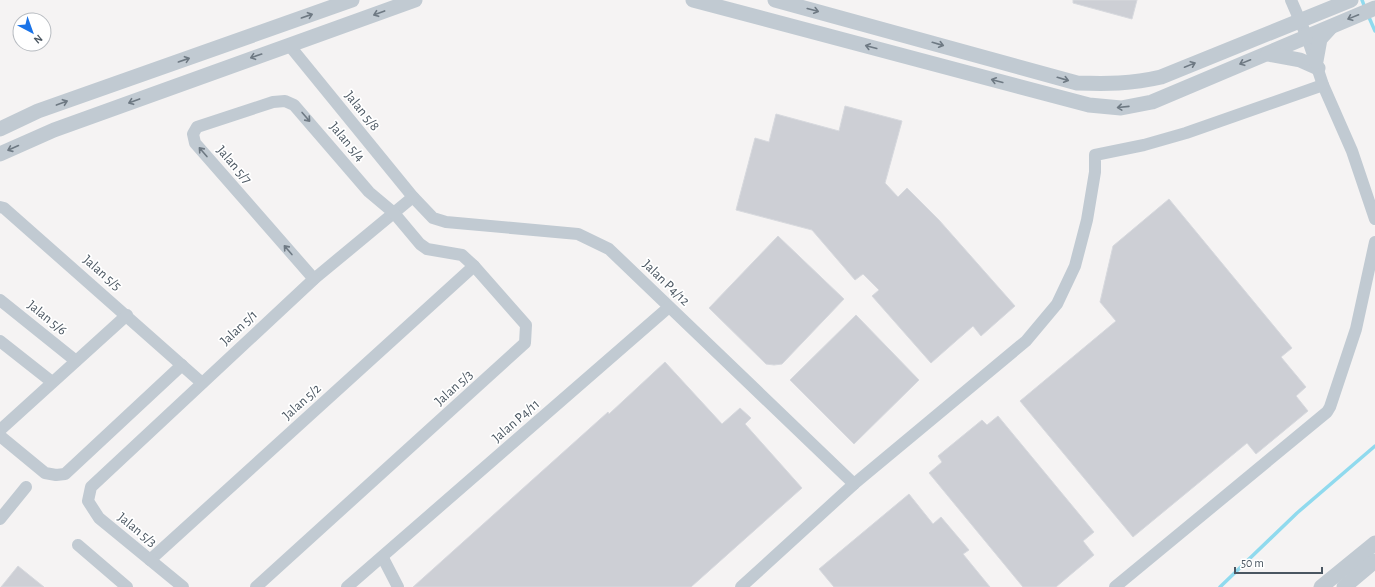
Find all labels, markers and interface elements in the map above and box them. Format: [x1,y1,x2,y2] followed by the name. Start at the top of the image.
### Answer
[806,7,819,14] one-way arrow
[372,10,385,17] one-way arrow
[300,11,312,19] one-way arrow
[12,12,52,52] north arrow
[1348,13,1360,21] one-way arrow
[32,33,45,46] text: N
[931,41,944,48] one-way arrow
[865,43,878,51] one-way arrow
[251,53,263,61] one-way arrow
[178,55,190,63] one-way arrow
[1239,59,1251,66] one-way arrow
[1183,61,1195,69] one-way arrow
[1056,76,1069,83] one-way arrow
[991,77,1004,84] one-way arrow
[342,89,382,133] street label: Jalan 5/8
[128,97,140,105] one-way arrow
[55,99,68,106] one-way arrow
[1117,103,1130,111] one-way arrow
[301,112,310,123] one-way arrow
[327,120,367,164] street label: Jalan 5/4
[214,143,254,187] street label: Jalan 5/7
[7,145,19,152] one-way arrow
[198,147,207,157] one-way arrow
[284,245,293,255] one-way arrow
[80,253,124,293] street label: Jalan 5/5
[640,257,692,309] street label: Jalan P4/12
[25,298,69,338] street label: Jalan 5/6
[218,308,260,348] street label: Jalan 5/1
[432,367,476,408] street label: Jalan 5/3
[280,381,324,423] street label: Jalan 5/2
[490,397,542,445] street label: Jalan P4/11
[115,510,159,550] street label: Jalan 5/3
[1235,549,1322,575] scale bar
[1241,557,1264,569] text: 50 m

